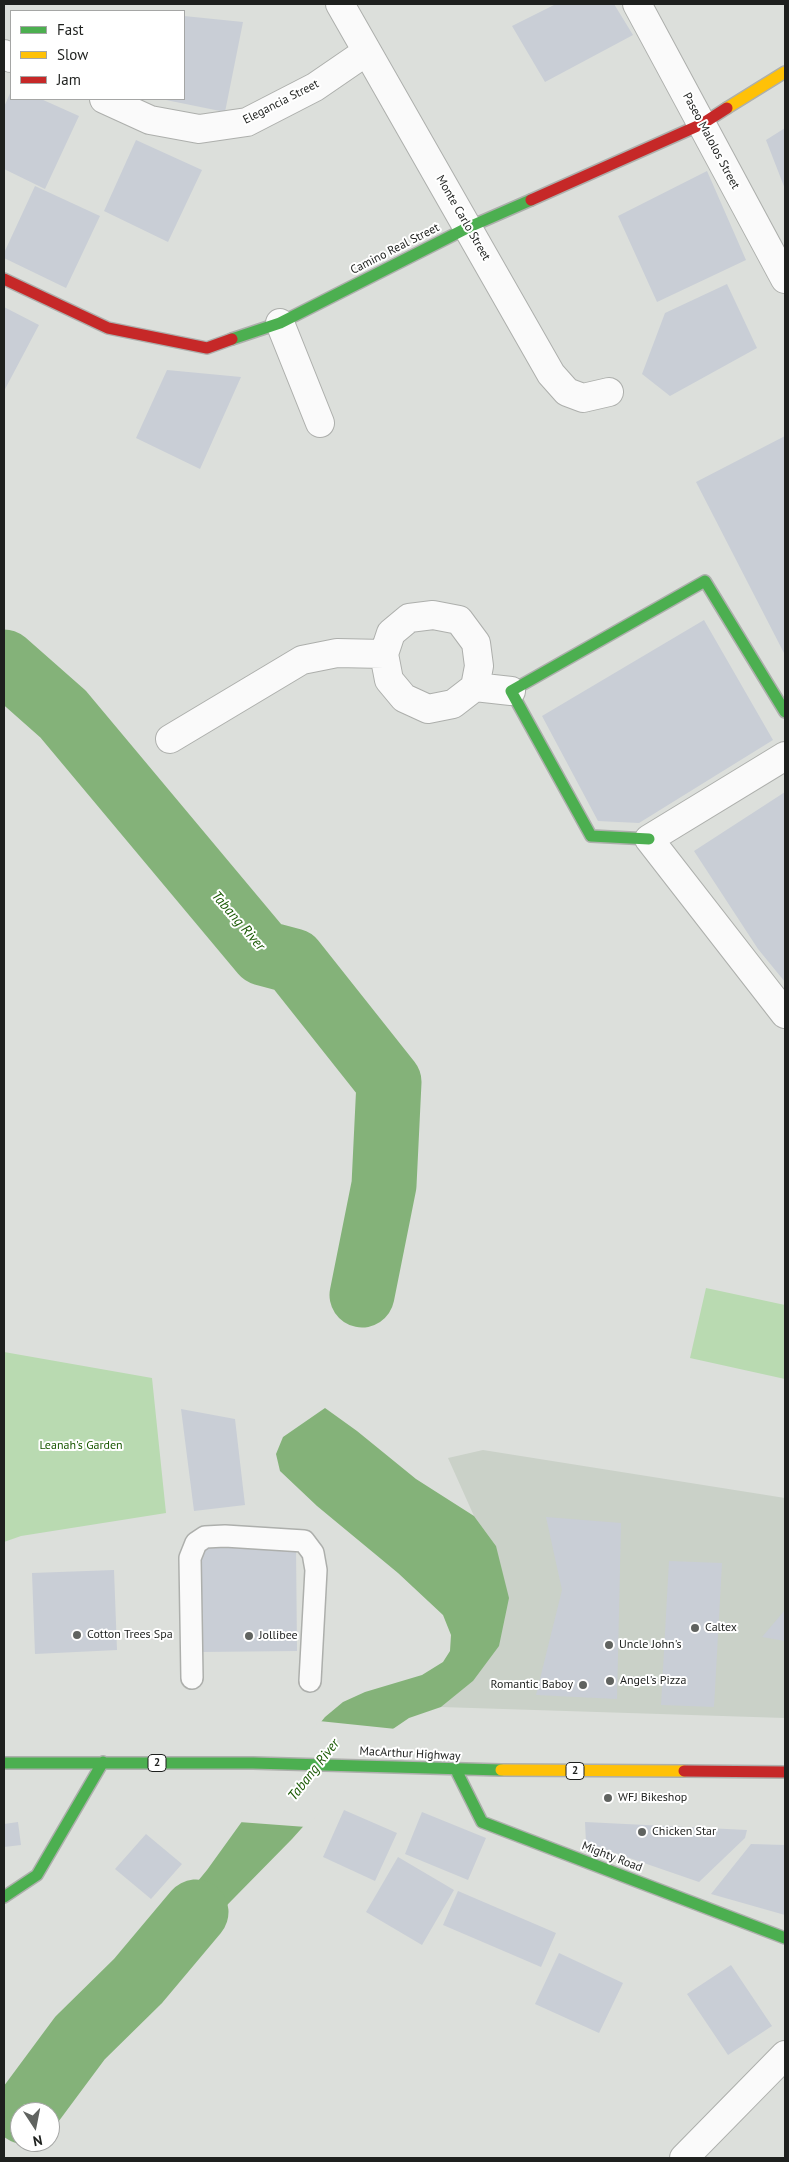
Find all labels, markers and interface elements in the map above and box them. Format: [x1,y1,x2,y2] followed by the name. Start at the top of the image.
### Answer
[10,10,185,100] legend
[57,20,84,39] text: Fast
[57,45,88,64] text: Slow
[57,70,81,89] text: Jam
[241,77,321,127] street label: Elegancia Street
[679,90,743,192] street label: Paseo Malolos Street
[433,173,493,263] street label: Monte Carlo Street
[348,220,442,278] street label: Camino Real Street
[208,888,268,954] water label: Tabang River
[39,1439,123,1453] park label: Leanah's Garden
[705,1621,737,1635] place label: Caltex
[689,1622,701,1634] marker: Caltex
[87,1628,173,1642] place label: Cotton Trees Spa
[71,1629,83,1641] marker: Cotton Trees Spa
[259,1629,298,1643] place label: Jollibee
[243,1630,255,1642] marker: Jollibee
[619,1638,682,1652] place label: Uncle John's
[603,1639,615,1651] marker: Uncle John's
[620,1674,686,1688] place label: Angel's Pizza
[604,1675,616,1687] marker: Angel's Pizza
[491,1678,573,1692] place label: Romantic Baboy
[577,1679,589,1691] marker: Romantic Baboy
[285,1736,343,1804] water label: Tabang River
[359,1744,461,1764] street label: MacArthur Highway
[148,1755,166,1772] road number: 2
[566,1762,584,1780] road number: 2
[618,1791,687,1805] place label: WFJ Bikeshop
[602,1792,614,1804] marker: WFJ Bikeshop
[652,1825,716,1839] place label: Chicken Star
[636,1826,648,1838] marker: Chicken Star
[580,1839,644,1875] street label: Mighty Road
[10,2102,60,2152] north arrow
[31,2131,44,2150] text: N

